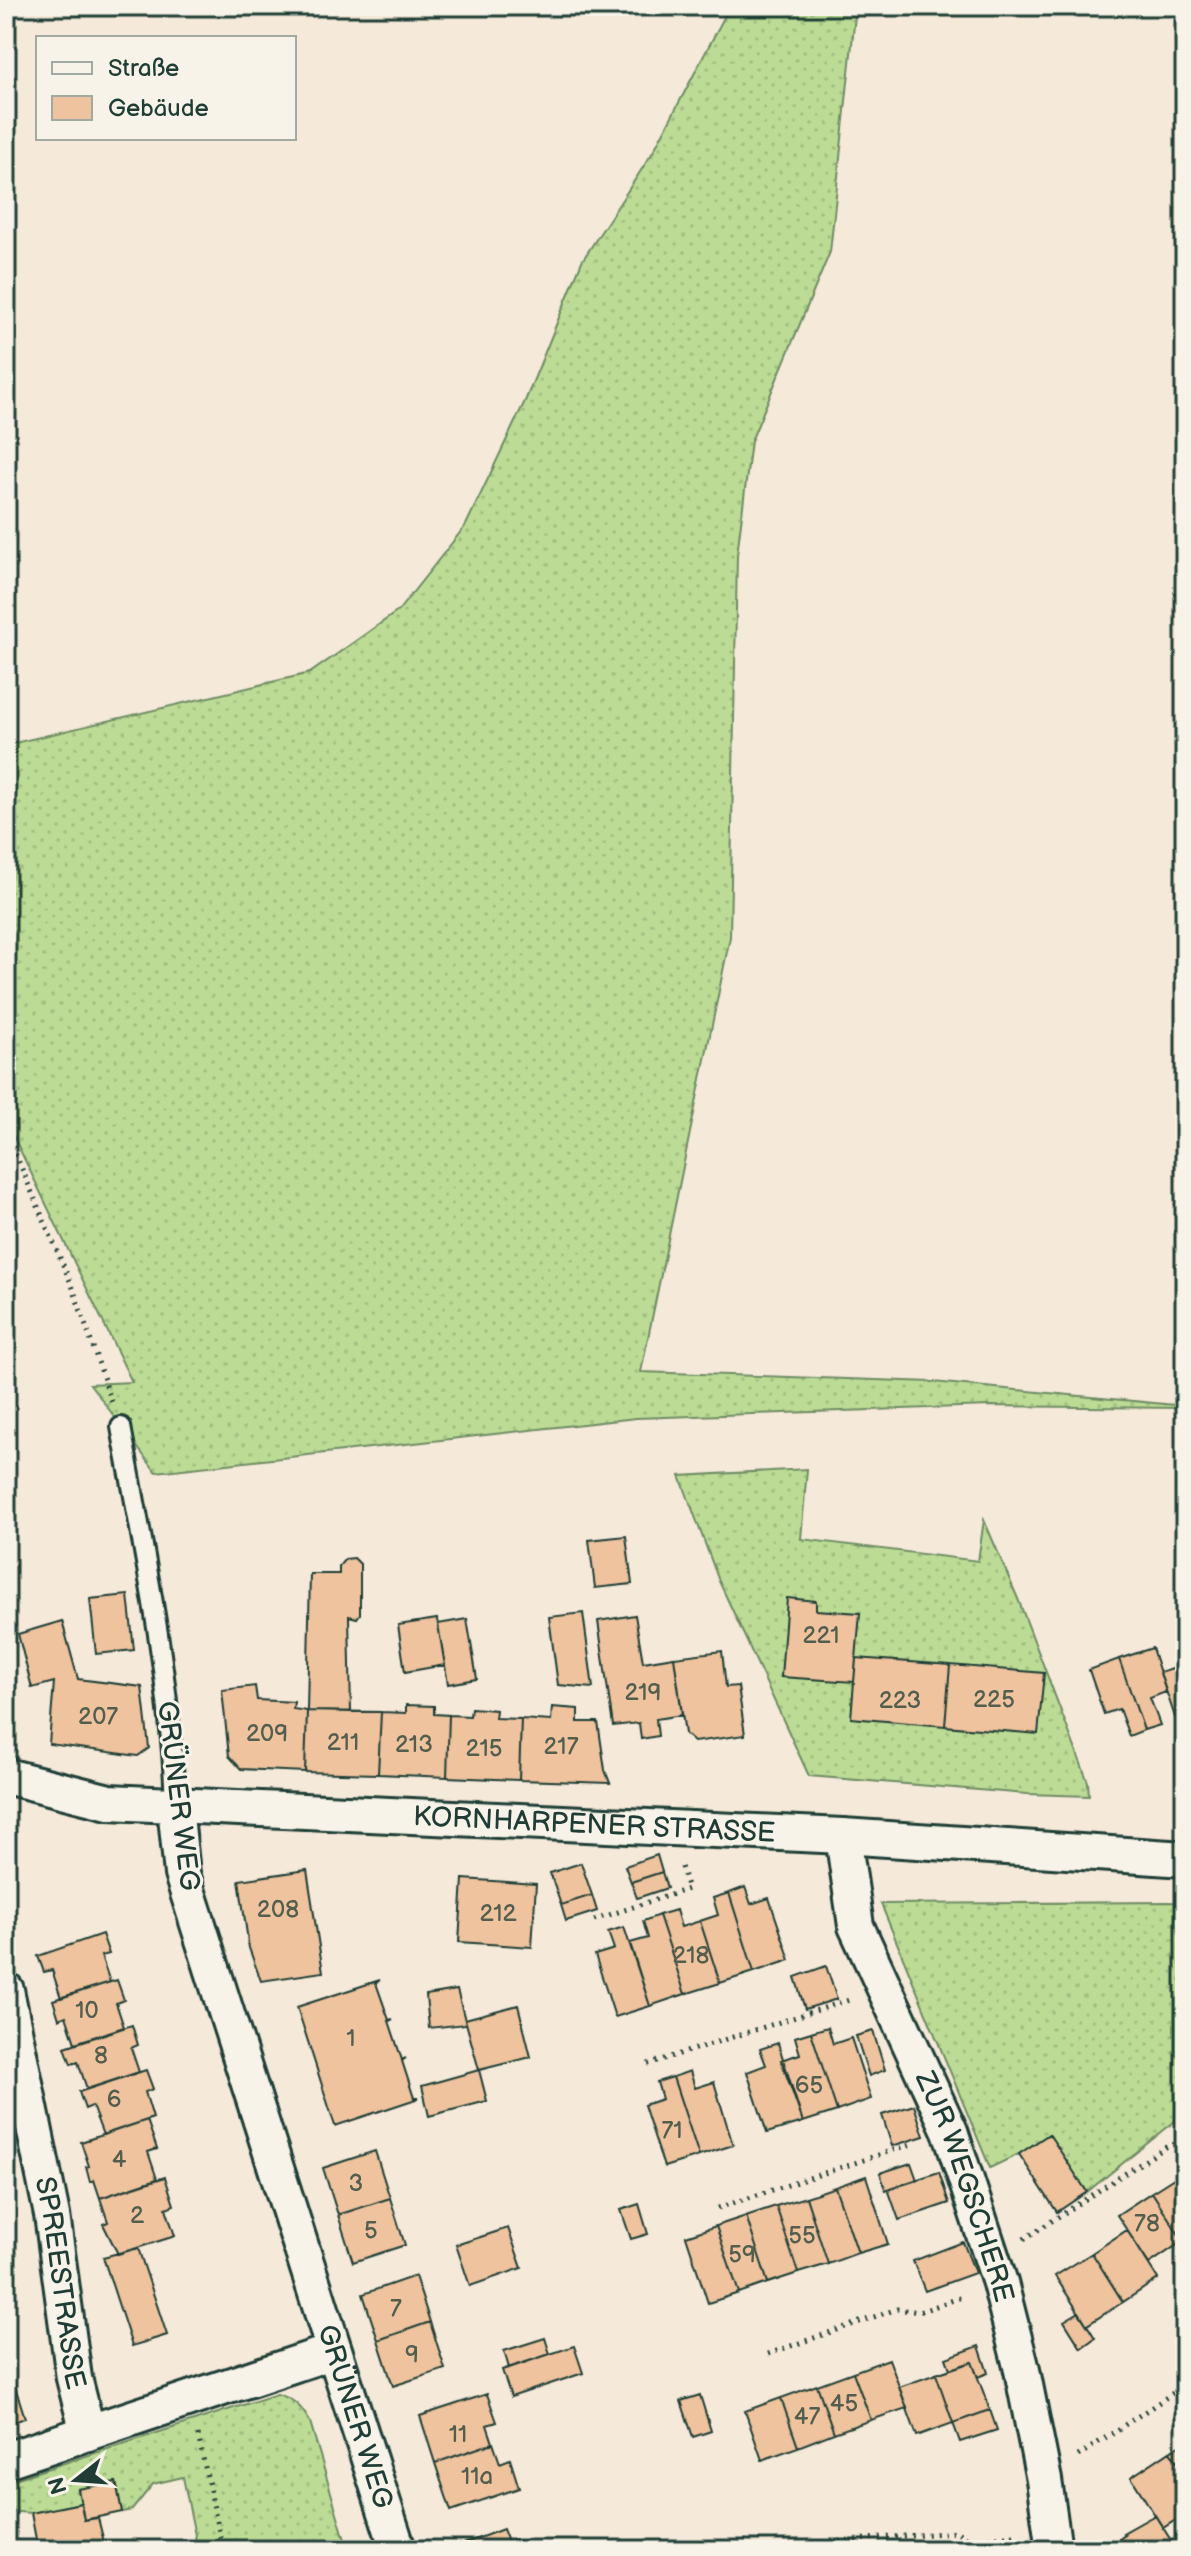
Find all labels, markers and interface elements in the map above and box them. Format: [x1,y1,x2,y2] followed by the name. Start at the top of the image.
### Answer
[36,36,296,140] legend
[108,54,179,83] text: Straße
[108,94,209,123] text: Gebäude
[802,1621,840,1650] house number: 221
[625,1678,661,1707] house number: 219
[973,1685,1015,1714] house number: 225
[879,1686,921,1715] house number: 223
[150,1699,207,1893] street label: GRÜNER WEG
[78,1702,118,1731] house number: 207
[246,1719,288,1748] house number: 209
[327,1728,359,1757] house number: 211
[395,1730,433,1759] house number: 213
[544,1732,579,1761] house number: 217
[466,1734,502,1763] house number: 215
[412,1800,776,1849] street label: KORNHARPENER STRASSE
[257,1895,299,1924] house number: 208
[479,1899,517,1928] house number: 212
[672,1941,710,1970] house number: 218
[75,1996,99,2025] house number: 10
[346,2024,356,2053] house number: 1
[94,2041,108,2070] house number: 8
[908,2065,1021,2305] street label: ZUR WEGSCHERE
[795,2071,823,2100] house number: 65
[107,2085,121,2114] house number: 6
[661,2116,683,2145] house number: 71
[112,2145,127,2174] house number: 4
[349,2169,363,2198] house number: 3
[28,2174,93,2393] street label: SPREESTRASSE
[130,2201,144,2230] house number: 2
[1134,2209,1160,2238] house number: 78
[364,2216,378,2245] house number: 5
[788,2221,816,2250] house number: 55
[728,2240,756,2269] house number: 59
[390,2294,402,2323] house number: 7
[311,2321,400,2513] street label: GRÜNER WEG
[405,2340,419,2369] house number: 9
[830,2389,858,2418] house number: 45
[794,2402,820,2431] house number: 47
[449,2420,467,2449] house number: 11
[36,2440,116,2520] north arrow
[461,2462,493,2491] house number: 11a
[43,2474,74,2497] text: N

